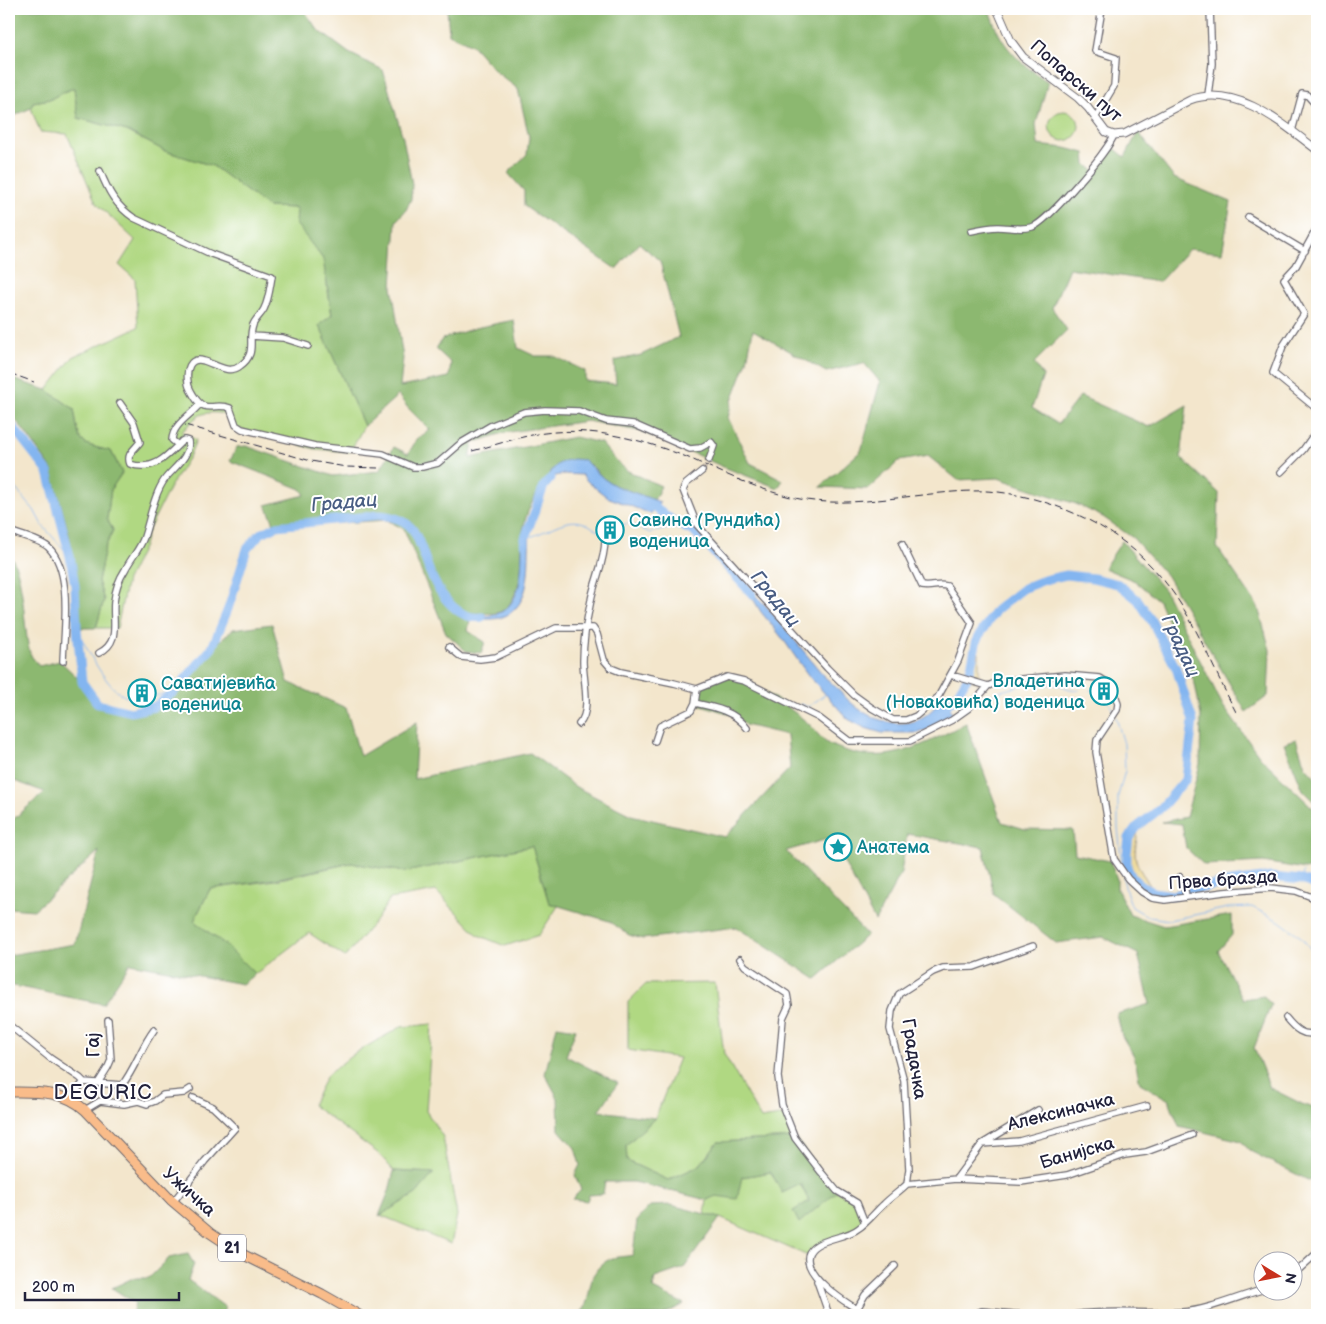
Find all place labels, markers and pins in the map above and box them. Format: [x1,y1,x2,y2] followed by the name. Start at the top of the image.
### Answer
[629,510,781,552] place label: Савина (Рундића) воденица
[595,515,625,545] building icon: Савина (Рундића) воденица
[886,671,1085,713] place label: Владетина (Новаковића) воденица
[161,673,276,715] place label: Саватијевића воденица
[1089,676,1119,706] building icon: Владетина (Новаковића) воденица
[127,678,157,708] building icon: Саватијевића воденица
[823,832,853,862] place icon: Анатема
[856,837,930,858] place label: Анатема

